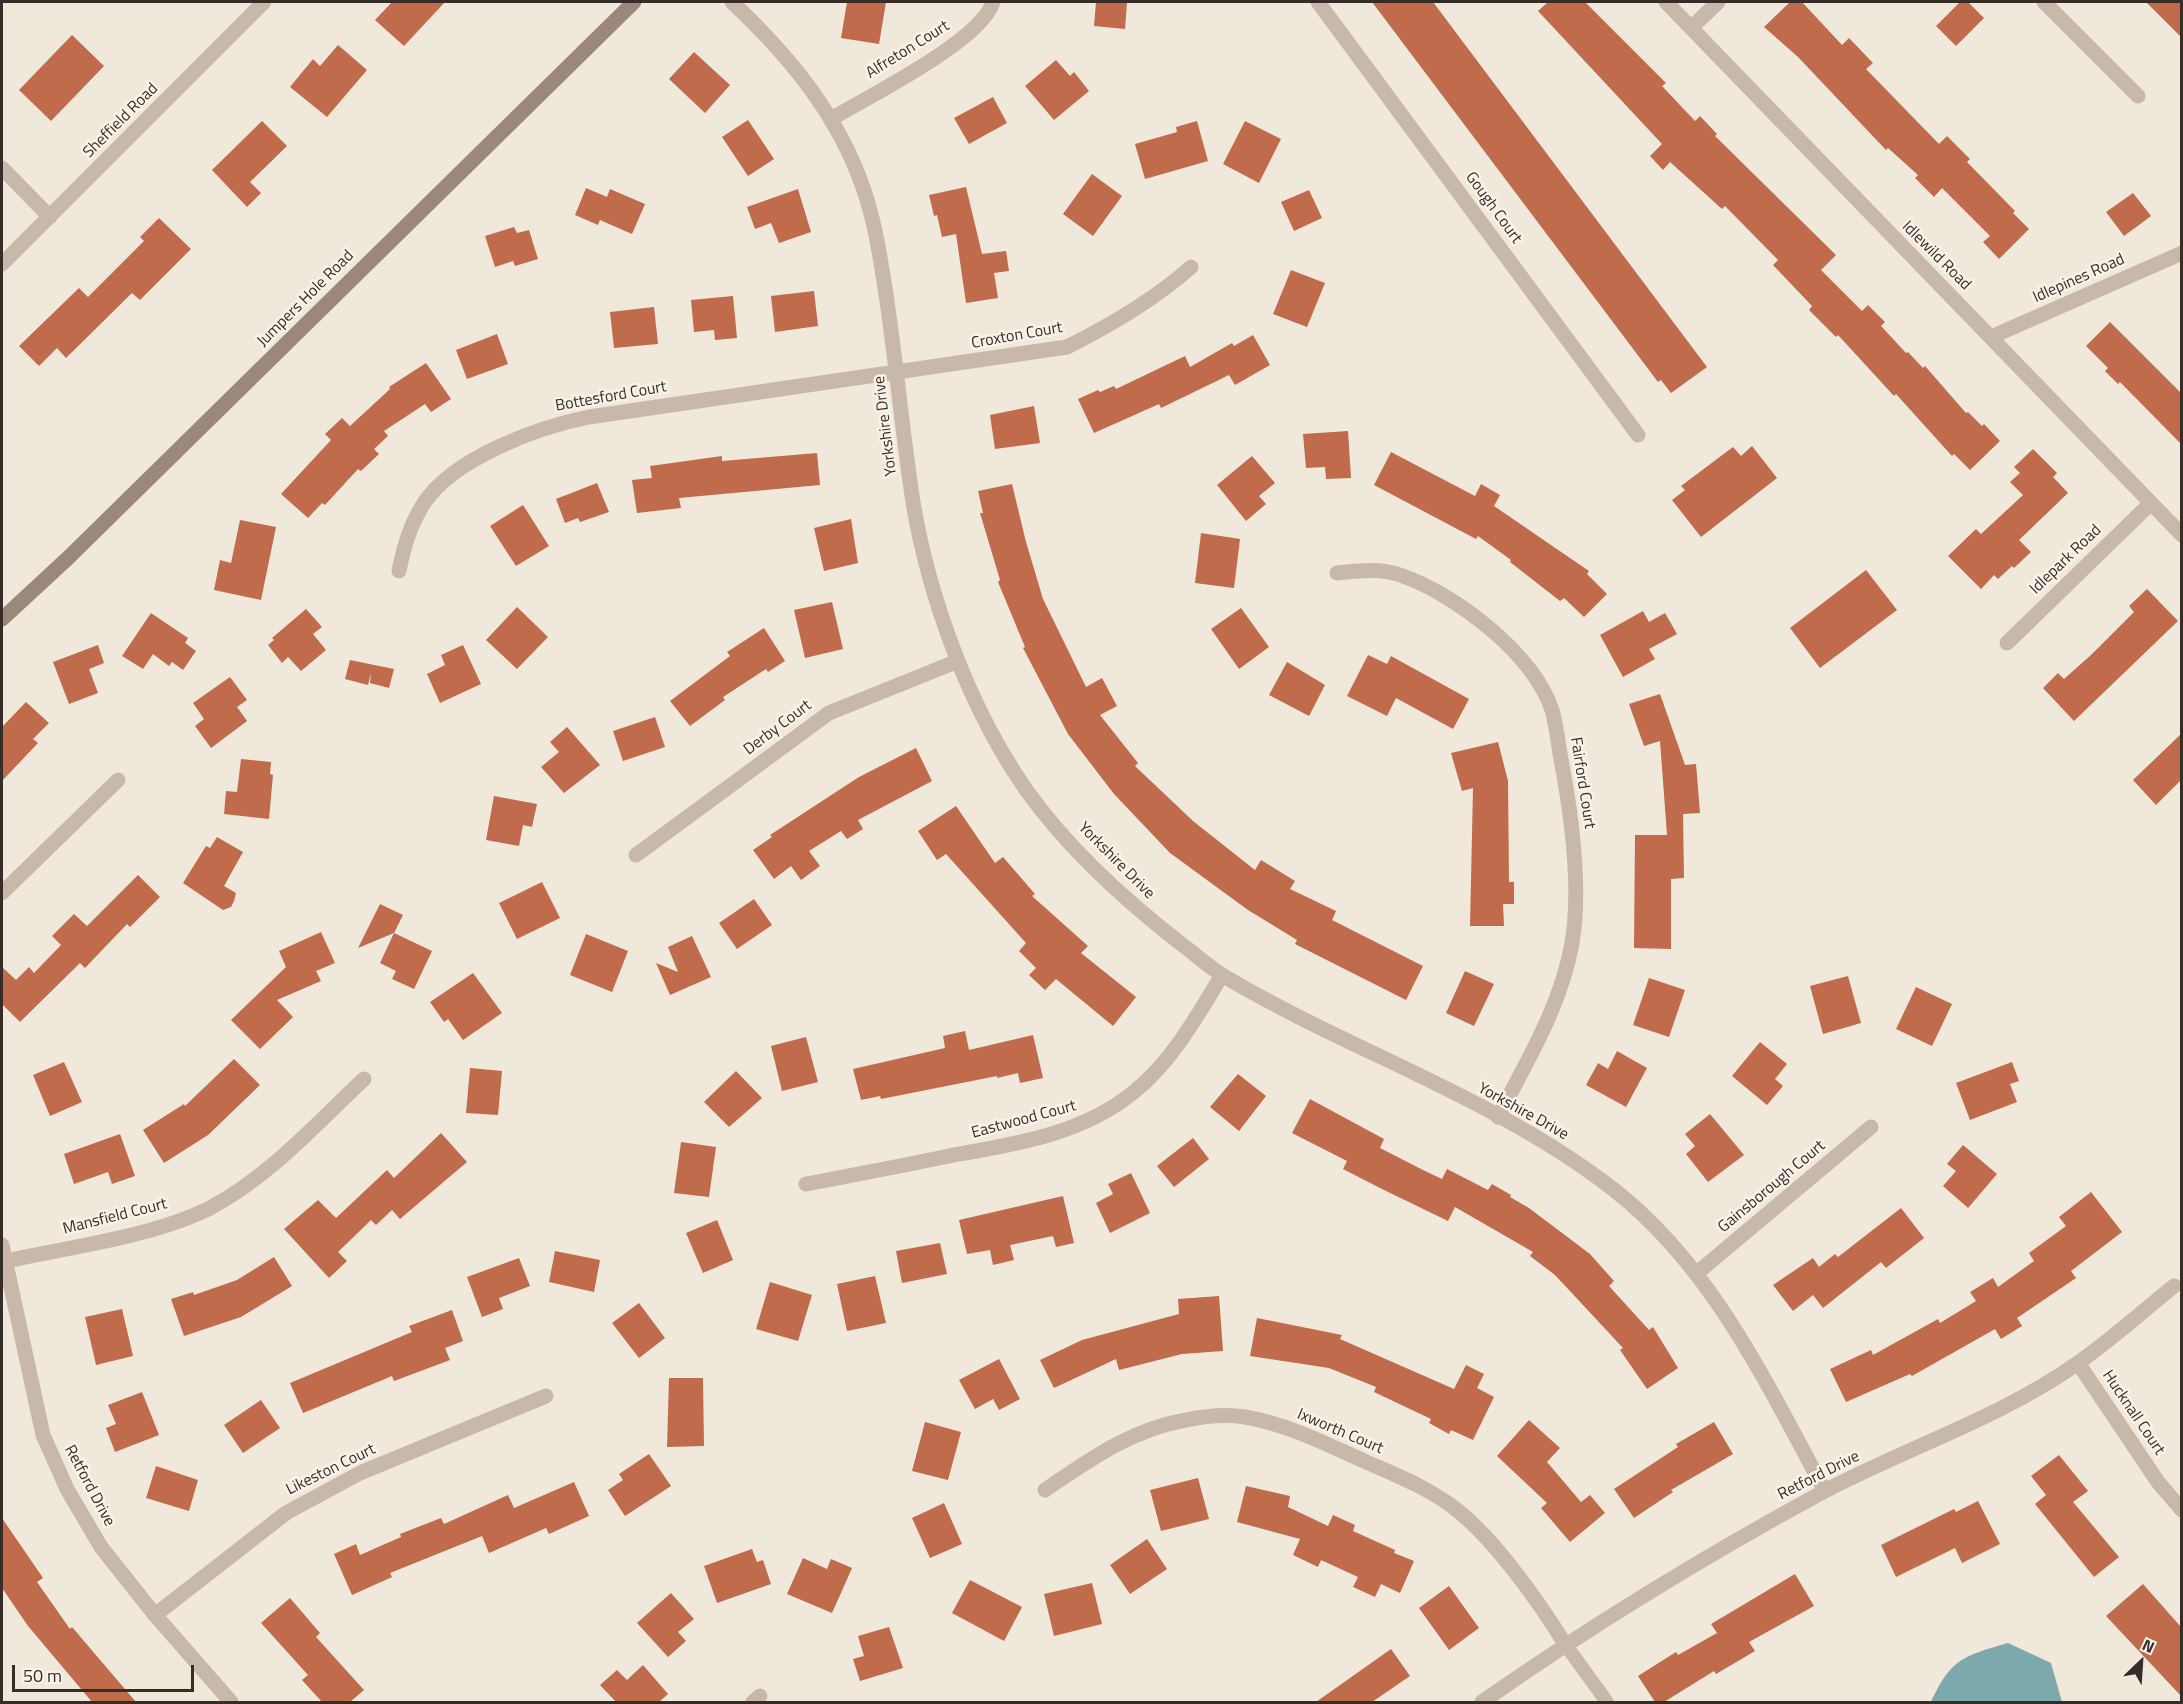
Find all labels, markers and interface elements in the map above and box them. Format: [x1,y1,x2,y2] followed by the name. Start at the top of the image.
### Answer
[863,17,953,83] street label: Alfreton Court
[80,80,162,162] street label: Sheffield Road
[1461,168,1525,248] street label: Gough Court
[1897,217,1975,295] street label: Idlewild Road
[254,247,358,351] street label: Jumpers Hole Road
[2030,250,2128,308] street label: Idlepines Road
[970,319,1064,353] street label: Croxton Court
[870,375,902,477] street label: Yorkshire Drive
[554,378,668,416] street label: Bottesford Court
[2026,521,2106,599] street label: Idlepark Road
[740,696,816,760] street label: Derby Court
[1565,736,1599,830] street label: Fairford Court
[1074,819,1158,903] street label: Yorkshire Drive
[1474,1079,1572,1145] street label: Yorkshire Drive
[970,1097,1078,1143] street label: Eastwood Court
[1715,1137,1829,1237] street label: Gainsborough Court
[61,1195,169,1239] street label: Mansfield Court
[2098,1367,2168,1459] street label: Hucknall Court
[1294,1405,1386,1459] street label: Ixworth Court
[283,1440,379,1500] street label: Likeston Court
[60,1442,118,1530] street label: Retford Drive
[1775,1447,1863,1505] street label: Retford Drive
[2111,1632,2171,1692] north arrow
[2139,1632,2159,1659] text: N
[15,1653,196,1691] scale bar
[23,1662,62,1689] text: 50 m

